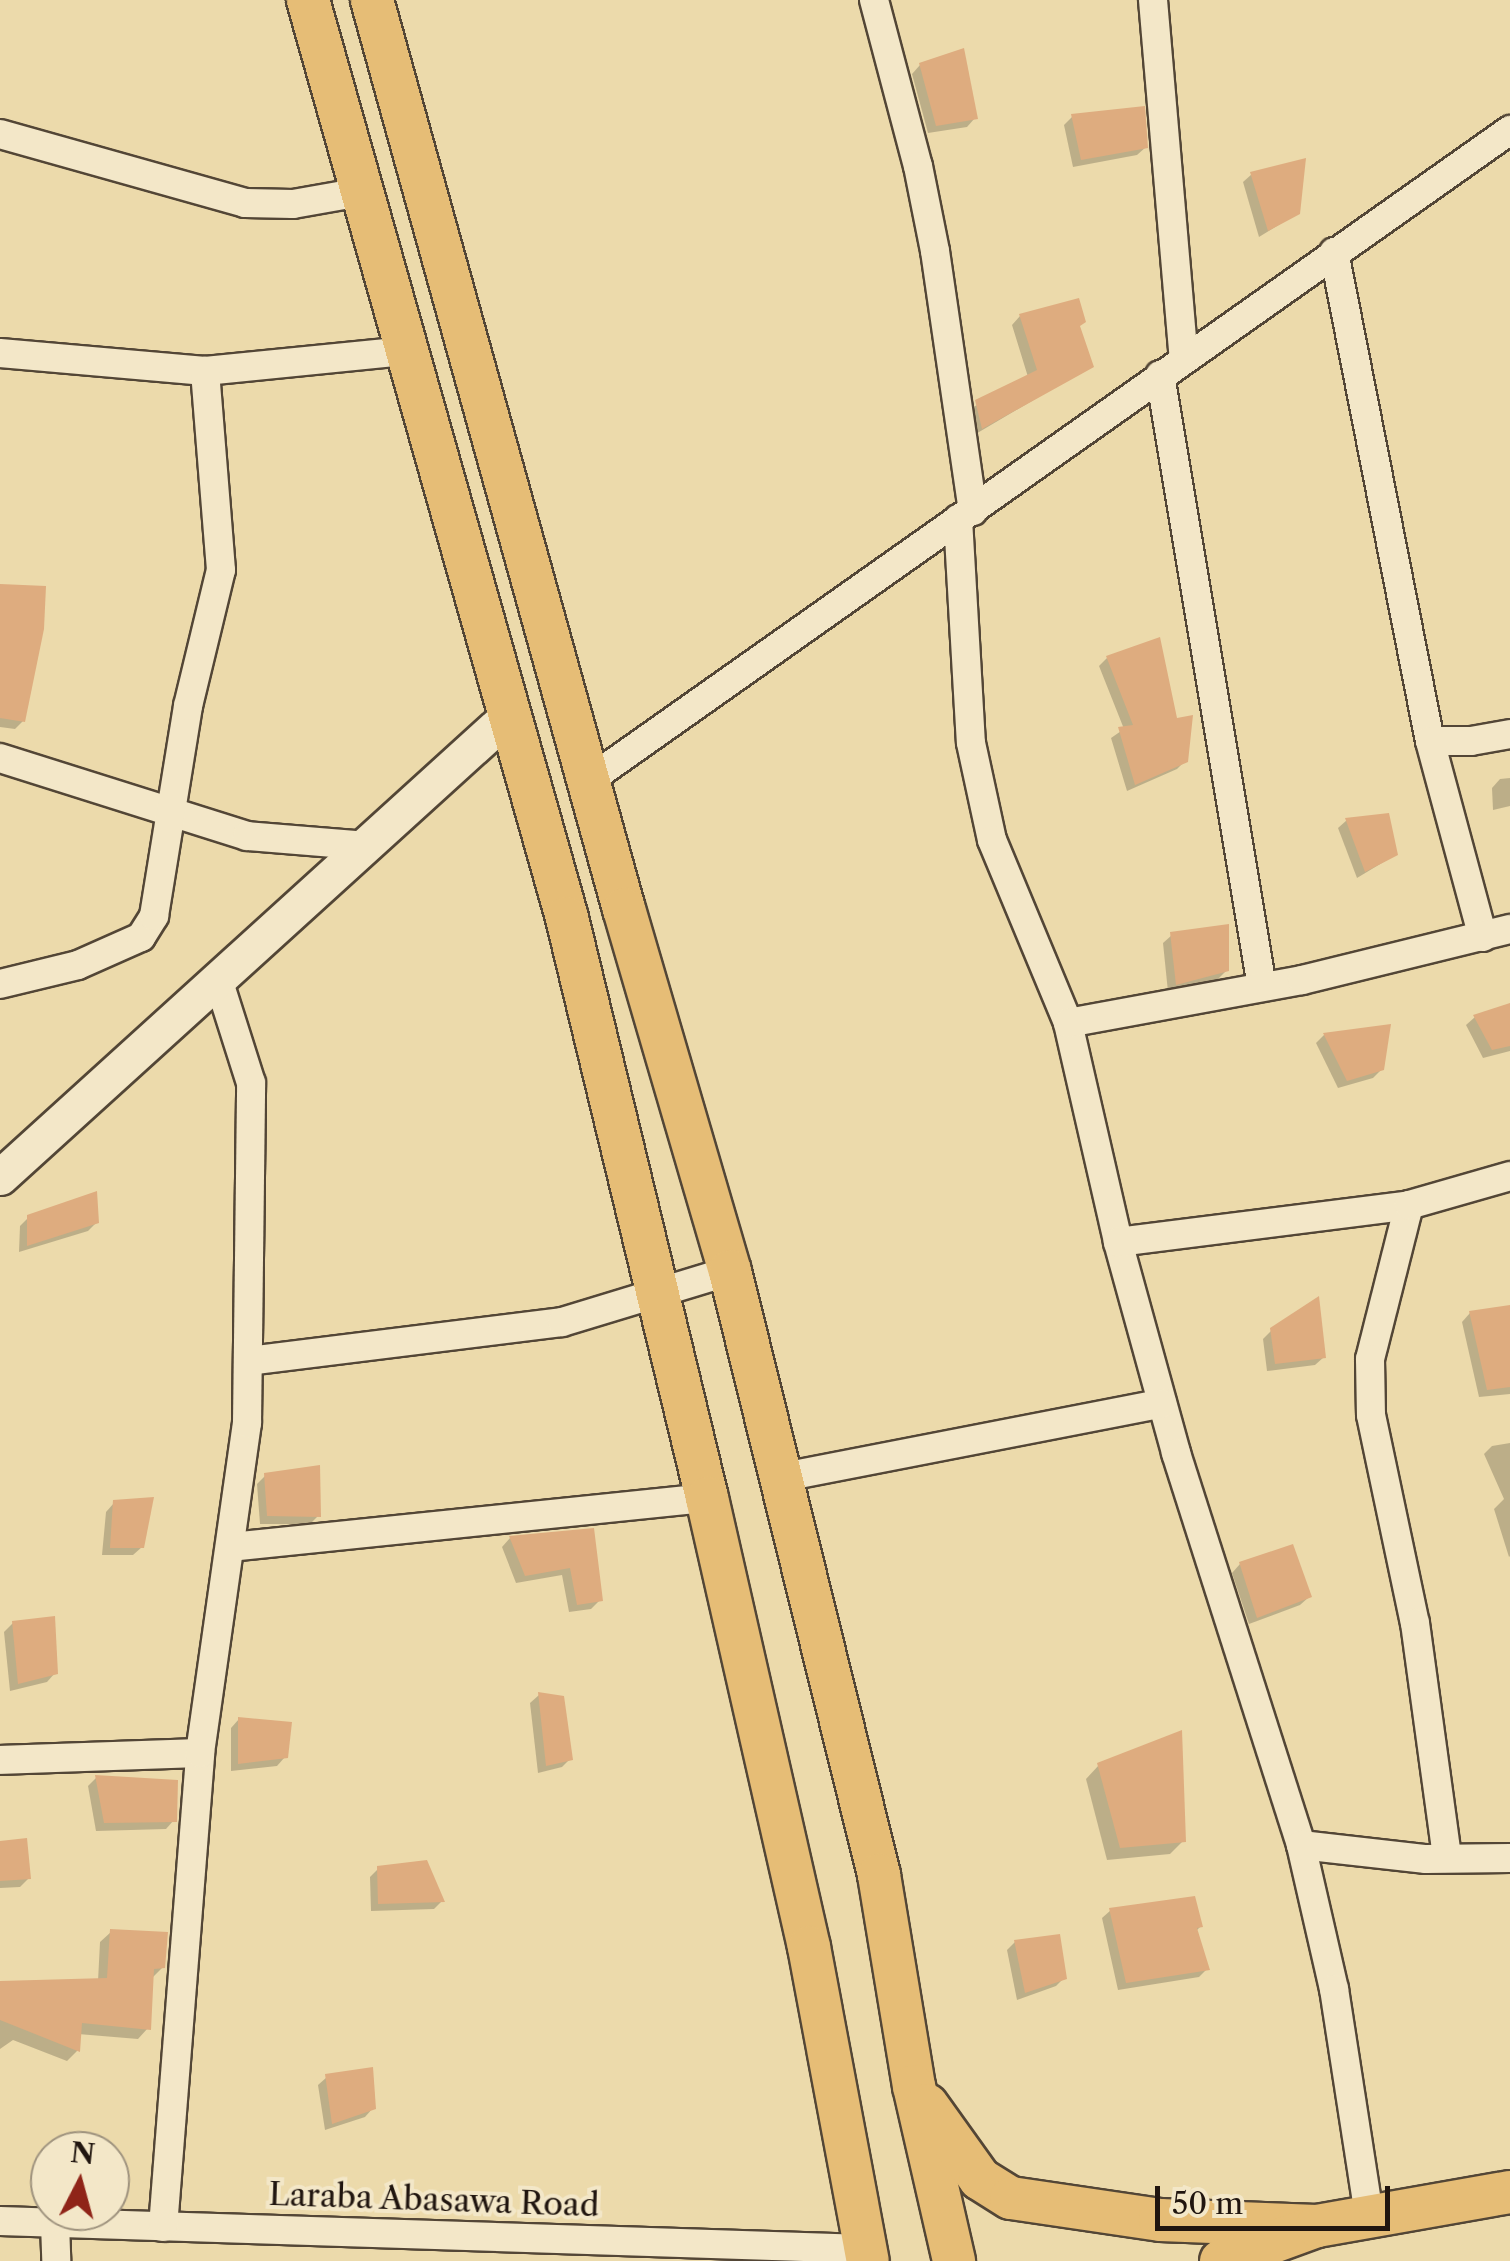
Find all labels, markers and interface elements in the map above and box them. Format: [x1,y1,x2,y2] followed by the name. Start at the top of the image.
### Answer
[30,2131,130,2231] north arrow
[69,2135,97,2171] text: N
[1160,2166,1395,2228] scale bar
[267,2175,601,2225] street label: Laraba Abasawa Road
[1172,2185,1243,2222] text: 50 m

